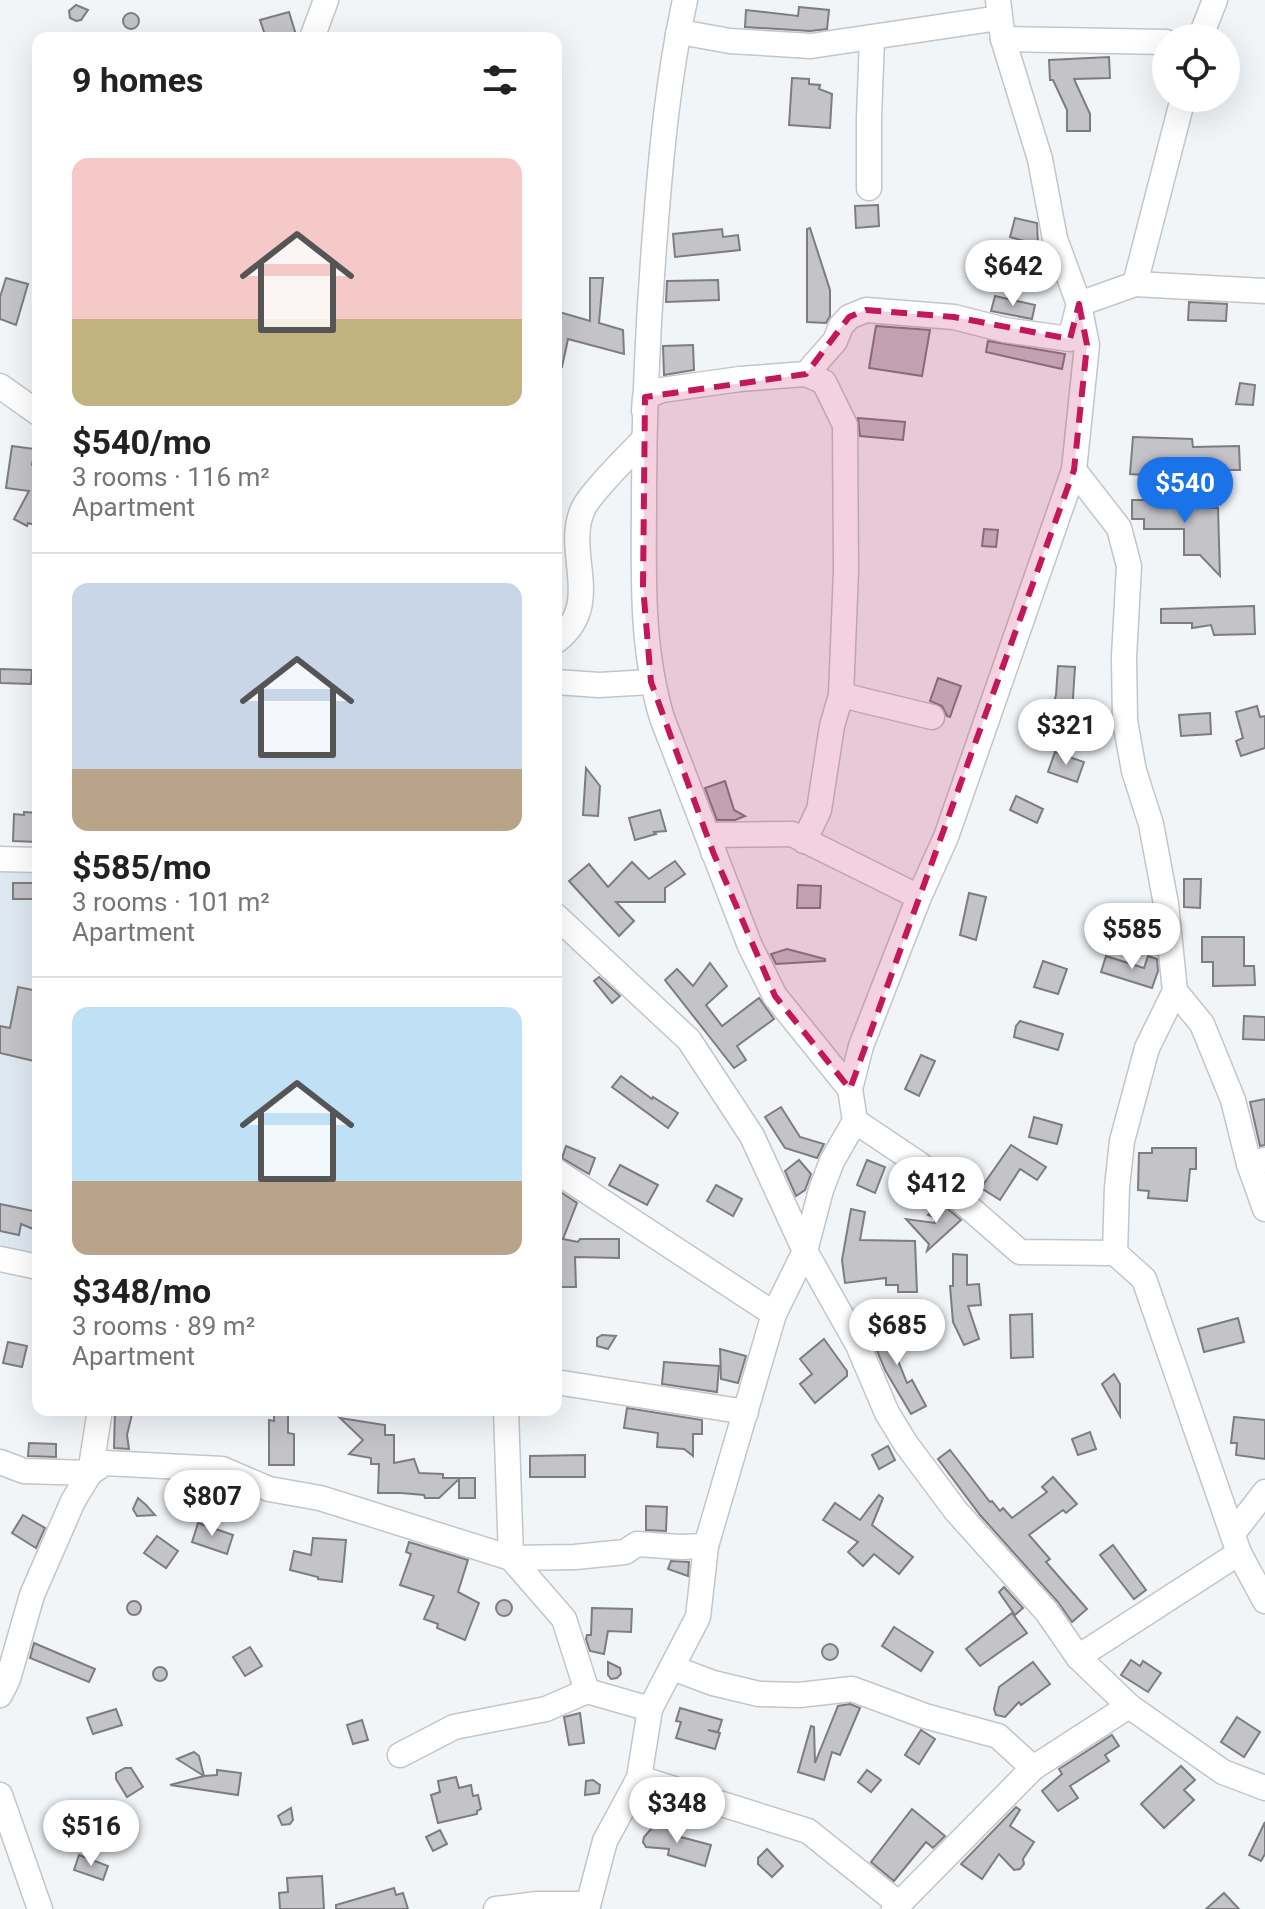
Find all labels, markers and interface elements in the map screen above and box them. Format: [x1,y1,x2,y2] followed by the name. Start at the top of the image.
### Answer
[1152,24,1240,112] map controls
[1152,24,1240,112] button: locate
[478,58,522,102] icon: filters
[72,60,203,100] text: 9 homes
[225,210,369,354] icon: home
[966,240,1060,308] pin: $642
[983,251,1043,281] text: $642
[72,422,211,462] text: $540/mo
[1138,457,1232,525] pin: $540
[72,462,270,492] text: 3 rooms · 116 m²
[1155,468,1215,498] text: $540
[72,492,195,522] text: Apartment
[225,635,369,779] icon: home
[1019,699,1113,767] pin: $321
[1036,710,1096,740] text: $321
[72,847,211,887] text: $585/mo
[72,887,270,917] text: 3 rooms · 101 m²
[1085,903,1179,971] pin: $585
[1102,914,1162,944] text: $585
[72,917,195,947] text: Apartment
[225,1059,369,1203] icon: home
[889,1157,983,1225] pin: $412
[906,1168,966,1198] text: $412
[72,1271,211,1311] text: $348/mo
[850,1299,944,1367] pin: $685
[867,1310,927,1340] text: $685
[72,1311,255,1341] text: 3 rooms · 89 m²
[72,1341,195,1371] text: Apartment
[165,1470,259,1538] pin: $807
[182,1481,242,1511] text: $807
[630,1777,724,1845] pin: $348
[647,1788,707,1818] text: $348
[44,1800,138,1868] pin: $516
[61,1811,121,1841] text: $516

